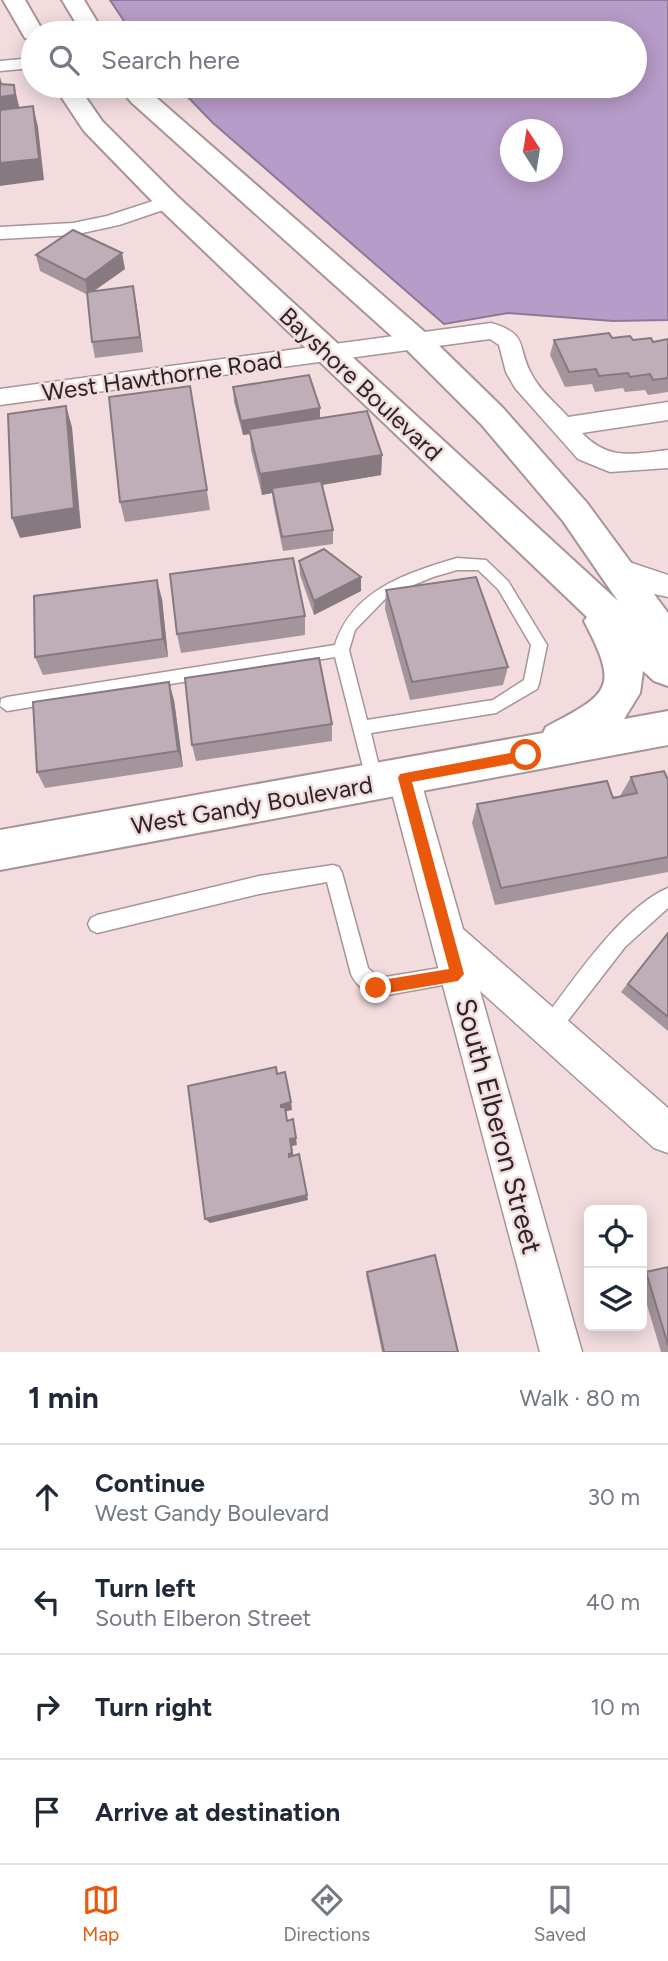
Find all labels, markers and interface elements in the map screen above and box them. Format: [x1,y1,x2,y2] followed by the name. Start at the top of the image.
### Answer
[21,21,647,98] search box
[45,41,83,79] icon: search
[101,44,240,76] text: Search here
[500,119,563,182] north arrow
[274,301,448,467] street label: Bayshore Boulevard
[40,345,284,407] street label: West Hawthorne Road
[510,739,541,770] route start
[129,769,375,841] street label: West Gandy Boulevard
[360,972,391,1003] route end
[449,994,549,1258] street label: South Elberon Street
[584,1205,647,1331] map controls
[584,1205,647,1268] button: locate
[584,1268,647,1331] button: layers
[28,1379,99,1416] text: 1 min
[520,1384,640,1412] text: Walk · 80 m
[95,1467,205,1499] text: Continue
[28,1478,66,1516] icon: ahead
[587,1483,640,1511] text: 30 m
[95,1499,329,1527] text: West Gandy Boulevard
[95,1572,196,1604] text: Turn left
[28,1583,66,1621] icon: left
[586,1588,640,1616] text: 40 m
[95,1604,311,1632] text: South Elberon Street
[28,1688,66,1726] icon: right
[95,1691,212,1723] text: Turn right
[591,1693,640,1721] text: 10 m
[28,1793,66,1831] icon: arrive
[95,1796,340,1828] text: Arrive at destination
[82,1881,120,1946] tab: Map
[283,1881,370,1946] tab: Directions
[534,1881,586,1946] tab: Saved

